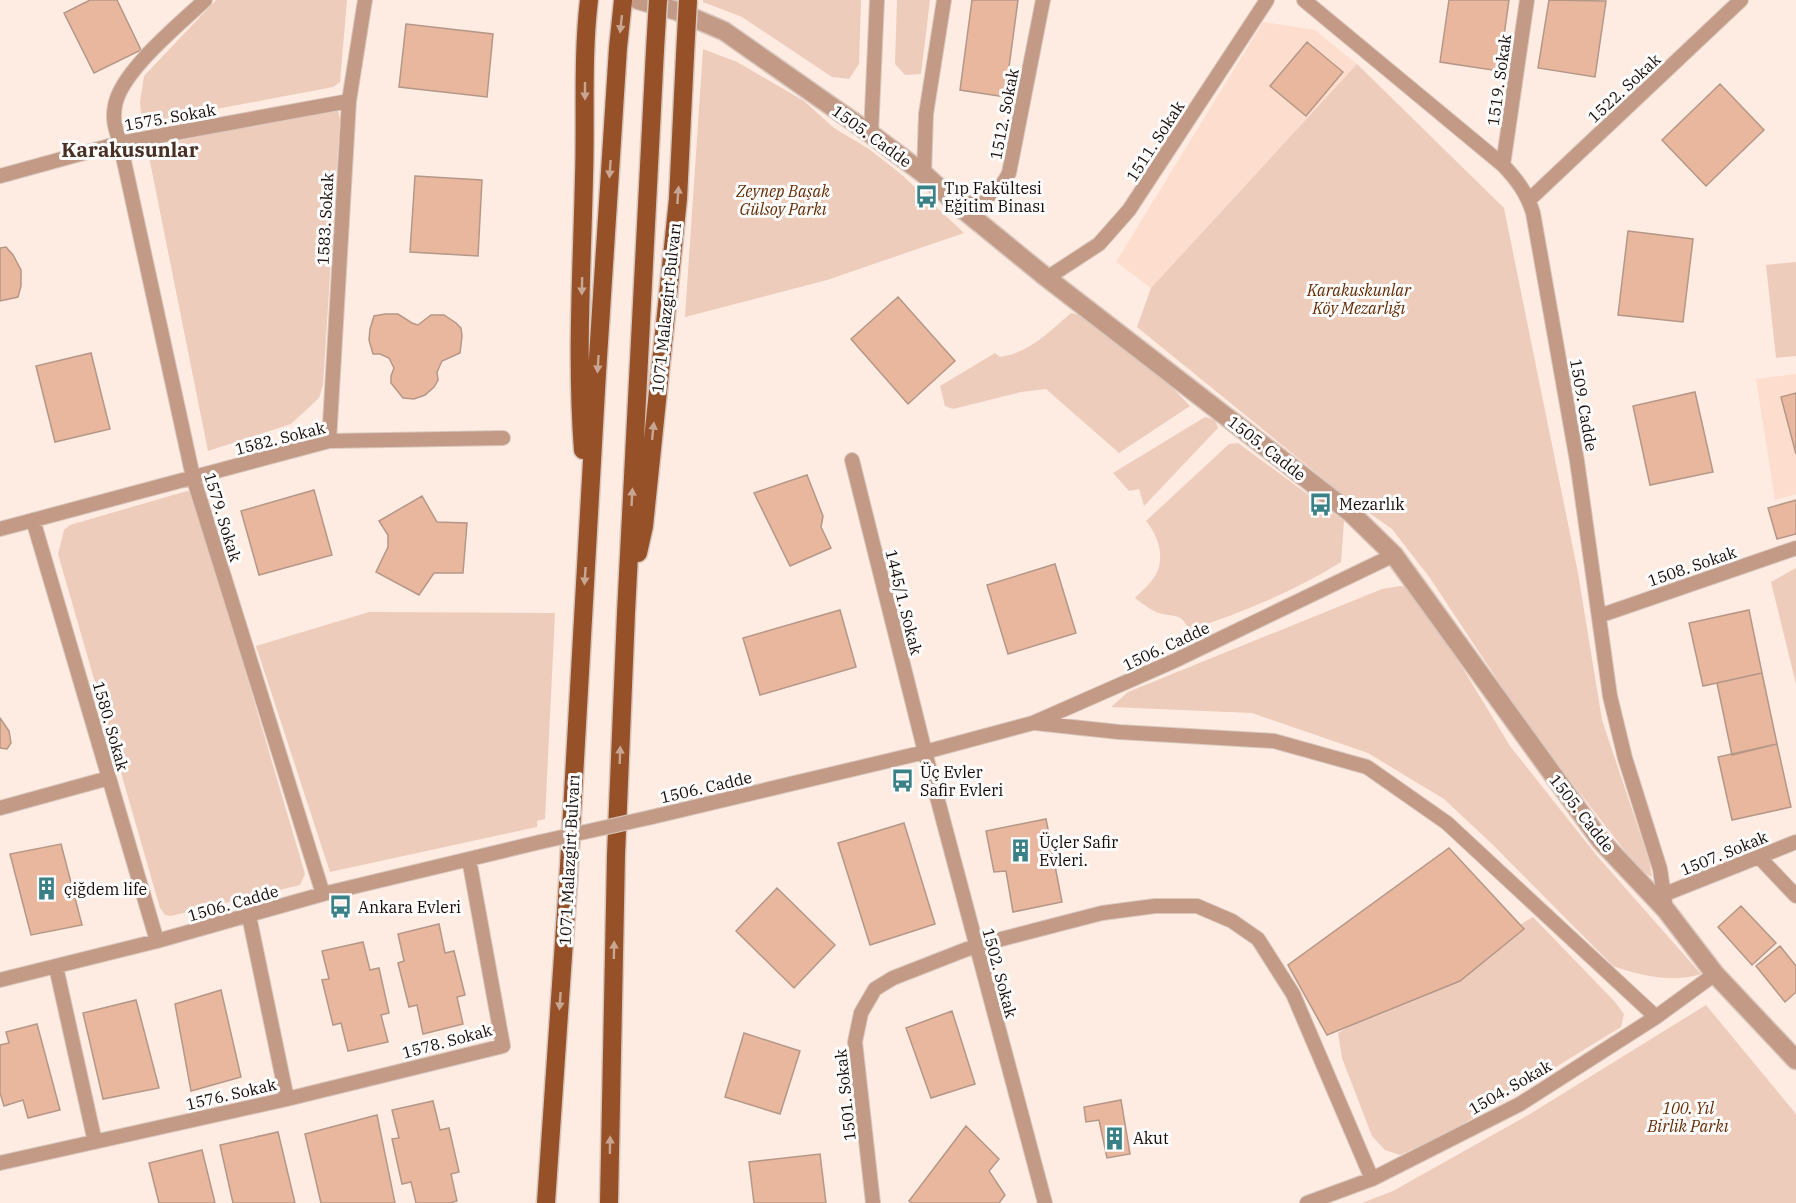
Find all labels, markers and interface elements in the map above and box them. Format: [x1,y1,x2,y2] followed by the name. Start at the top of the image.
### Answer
[616,15,626,34] one-way arrow
[1483,32,1515,127] street label: 1519. Sokak
[1583,49,1665,127] street label: 1522. Sokak
[985,66,1023,161] street label: 1512. Sokak
[580,81,590,100] one-way arrow
[1121,96,1189,185] street label: 1511. Sokak
[123,99,218,135] street label: 1575. Sokak
[828,100,916,172] street label: 1505. Cadde
[61,136,199,163] district label: Karakusunlar
[606,160,615,179] one-way arrow
[313,172,337,266] street label: 1583. Sokak
[944,178,1045,216] place label: Tıp Fakültesi Eğitim Binası
[735,181,830,219] park label: Zeynep Başak Gülsoy Parkı
[913,184,939,210] bus stop icon: Tıp Fakültesi Eğitim Binası
[673,186,683,205] one-way arrow
[647,222,685,394] street label: 1071 Malazgirt Bulvarı
[577,276,586,295] one-way arrow
[1306,280,1412,318] park label: Karakuskunlar Köy Mezarlığı
[593,355,602,374] one-way arrow
[1566,357,1602,453] street label: 1509. Cadde
[1224,411,1310,485] street label: 1505. Cadde
[233,417,328,459] street label: 1582. Sokak
[648,422,658,441] one-way arrow
[200,470,246,565] street label: 1579. Sokak
[628,487,637,506] one-way arrow
[1308,491,1334,517] bus stop icon: Mezarlık
[1339,494,1405,514] place label: Mezarlık
[1645,541,1739,590] street label: 1508. Sokak
[881,547,927,657] street label: 1445/1. Sokak
[580,566,590,585] one-way arrow
[1119,617,1213,675] street label: 1506. Cadde
[89,679,134,774] street label: 1580. Sokak
[616,745,625,764] one-way arrow
[920,762,1003,800] place label: Üç Evler Safir Evleri
[658,767,754,807] street label: 1506. Cadde
[889,768,915,794] bus stop icon: Üç Evler Safir Evleri
[1545,770,1619,856] street label: 1505. Cadde
[555,774,583,946] street label: 1071 Malazgirt Bulvarı
[1677,826,1771,880] street label: 1507. Sokak
[1039,832,1118,870] place label: Üçler Safir Evleri.
[1008,838,1034,864] building icon: Üçler Safir Evleri.
[33,876,59,902] building icon: çiğdem life
[64,879,147,899] place label: çiğdem life
[185,881,281,925] street label: 1506. Cadde
[327,894,353,920] bus stop icon: Ankara Evleri
[358,897,461,917] place label: Ankara Evleri
[978,926,1022,1021] street label: 1502. Sokak
[610,940,619,959] one-way arrow
[555,992,565,1011] one-way arrow
[400,1019,495,1063] street label: 1578. Sokak
[830,1047,860,1142] street label: 1501. Sokak
[1465,1055,1556,1119] street label: 1504. Sokak
[184,1074,279,1114] street label: 1576. Sokak
[1647,1098,1729,1136] park label: 100. Yıl Birlik Parkı
[1102,1125,1128,1151] building icon: Akut
[1133,1128,1169,1148] place label: Akut
[606,1135,615,1154] one-way arrow

